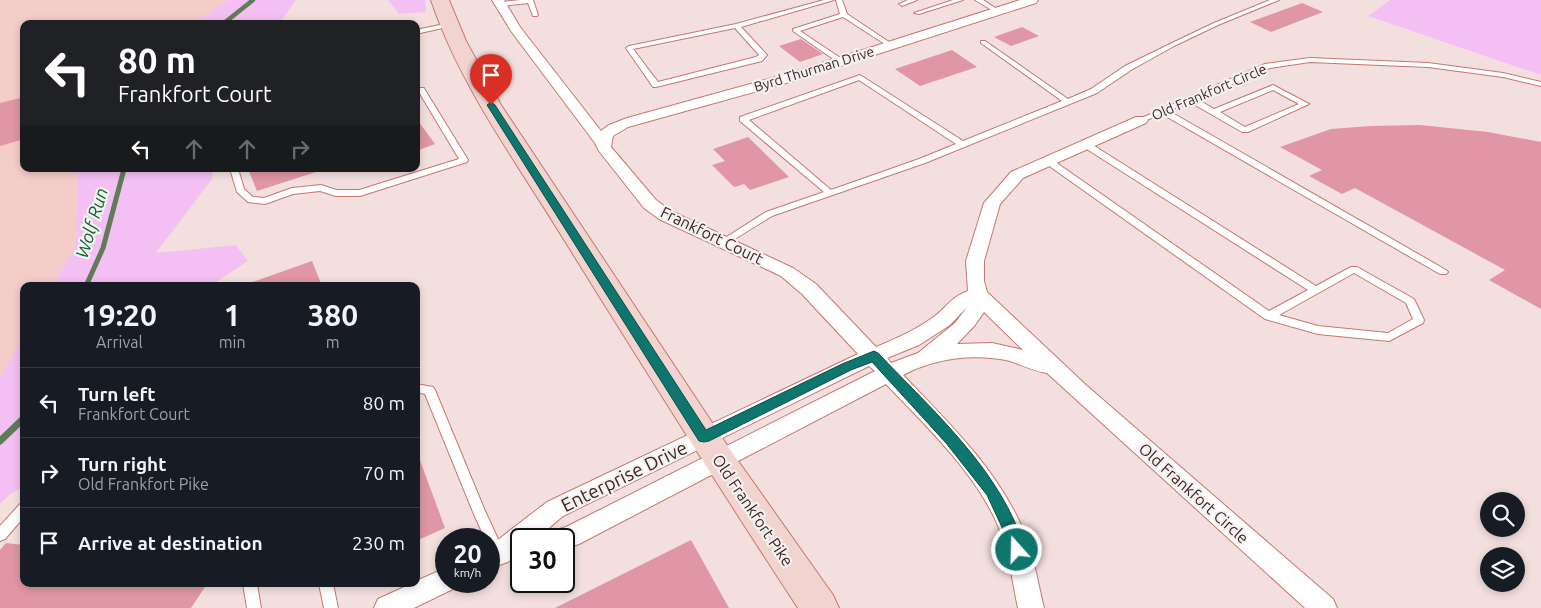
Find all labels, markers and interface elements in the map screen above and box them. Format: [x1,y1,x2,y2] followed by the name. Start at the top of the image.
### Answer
[35,40,100,105] icon: left
[118,40,196,80] text: 80 m
[752,43,876,95] street label: Byrd Thurman Drive
[470,54,512,105] pin
[477,61,505,89] icon: arrive
[1149,61,1269,123] street label: Old Frankfort Circle
[118,81,272,106] text: Frankfort Court
[127,135,155,163] icon: left
[180,135,208,163] icon: ahead
[233,135,261,163] icon: ahead
[286,135,314,163] icon: right
[71,185,112,260] water label: Wolf Run
[658,202,767,268] street label: Frankfort Court
[82,298,157,332] text: 19:20
[224,298,241,332] text: 1
[307,298,358,332] text: 380
[96,333,143,351] text: Arrival
[219,333,246,351] text: min
[326,333,340,351] text: m
[78,383,156,405] text: Turn left
[35,389,63,417] icon: left
[363,392,405,414] text: 80 m
[78,405,190,423] text: Frankfort Court
[557,436,691,516] street label: Enterprise Drive
[1136,439,1252,547] street label: Old Frankfort Circle
[709,451,797,569] street label: Old Frankfort Pike
[78,453,166,475] text: Turn right
[35,459,63,487] icon: right
[363,462,405,484] text: 70 m
[78,475,209,493] text: Old Frankfort Pike
[1480,492,1525,592] map controls
[1480,492,1525,537] button: search
[990,523,1042,575] position arrow
[510,528,575,593] speed limit sign: 30
[35,529,63,557] icon: arrive
[78,532,263,554] text: Arrive at destination
[352,532,405,554] text: 230 m
[453,540,482,568] text: 20
[1480,547,1525,592] button: layers
[454,566,481,579] text: km/h

